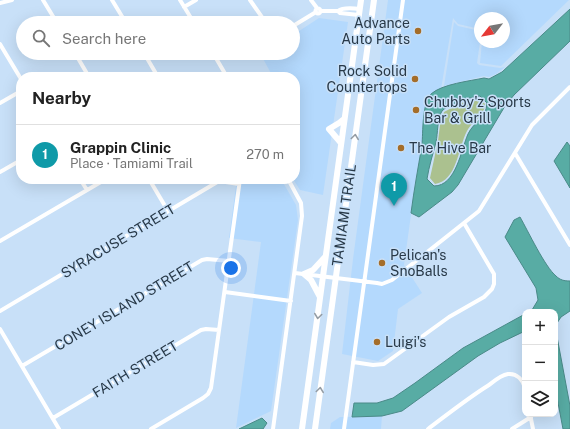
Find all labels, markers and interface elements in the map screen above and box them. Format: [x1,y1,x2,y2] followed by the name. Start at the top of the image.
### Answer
[474,12,510,48] north arrow
[341,15,410,47] place label: Advance Auto Parts
[16,16,300,60] search box
[413,26,423,36] marker: Advance Auto Parts
[30,27,52,49] icon: search
[62,30,146,47] text: Search here
[326,63,407,95] place label: Rock Solid Countertops
[410,74,420,84] marker: Rock Solid Countertops
[32,88,91,108] text: Nearby
[424,94,531,126] place label: Chubby'z Sports Bar & Grill
[411,105,421,115] marker: Chubby'z Sports Bar & Grill
[350,134,359,140] one-way arrow
[70,139,171,156] text: Grappin Clinic
[409,140,492,156] place label: The Hive Bar
[396,143,406,153] marker: The Hive Bar
[42,147,48,162] text: 1
[246,147,284,162] text: 270 m
[70,156,193,171] text: Place · Tamiami Trail
[329,163,359,267] street label: TAMIAMI TRAIL
[381,173,407,206] pin: 1
[58,201,178,281] street label: SYRACUSE STREET
[390,247,448,279] place label: Pelican's SnoBalls
[52,258,196,354] street label: CONEY ISLAND STREET
[221,258,241,278] your location
[377,258,387,268] marker: Pelican's SnoBalls
[522,309,558,417] map controls
[522,309,558,345] button: +
[314,313,323,319] one-way arrow
[385,334,426,350] place label: Luigi's
[89,337,181,401] street label: FAITH STREET
[372,337,382,347] marker: Luigi's
[522,345,558,381] button: −
[522,381,558,417] button: layers
[315,387,324,393] one-way arrow

